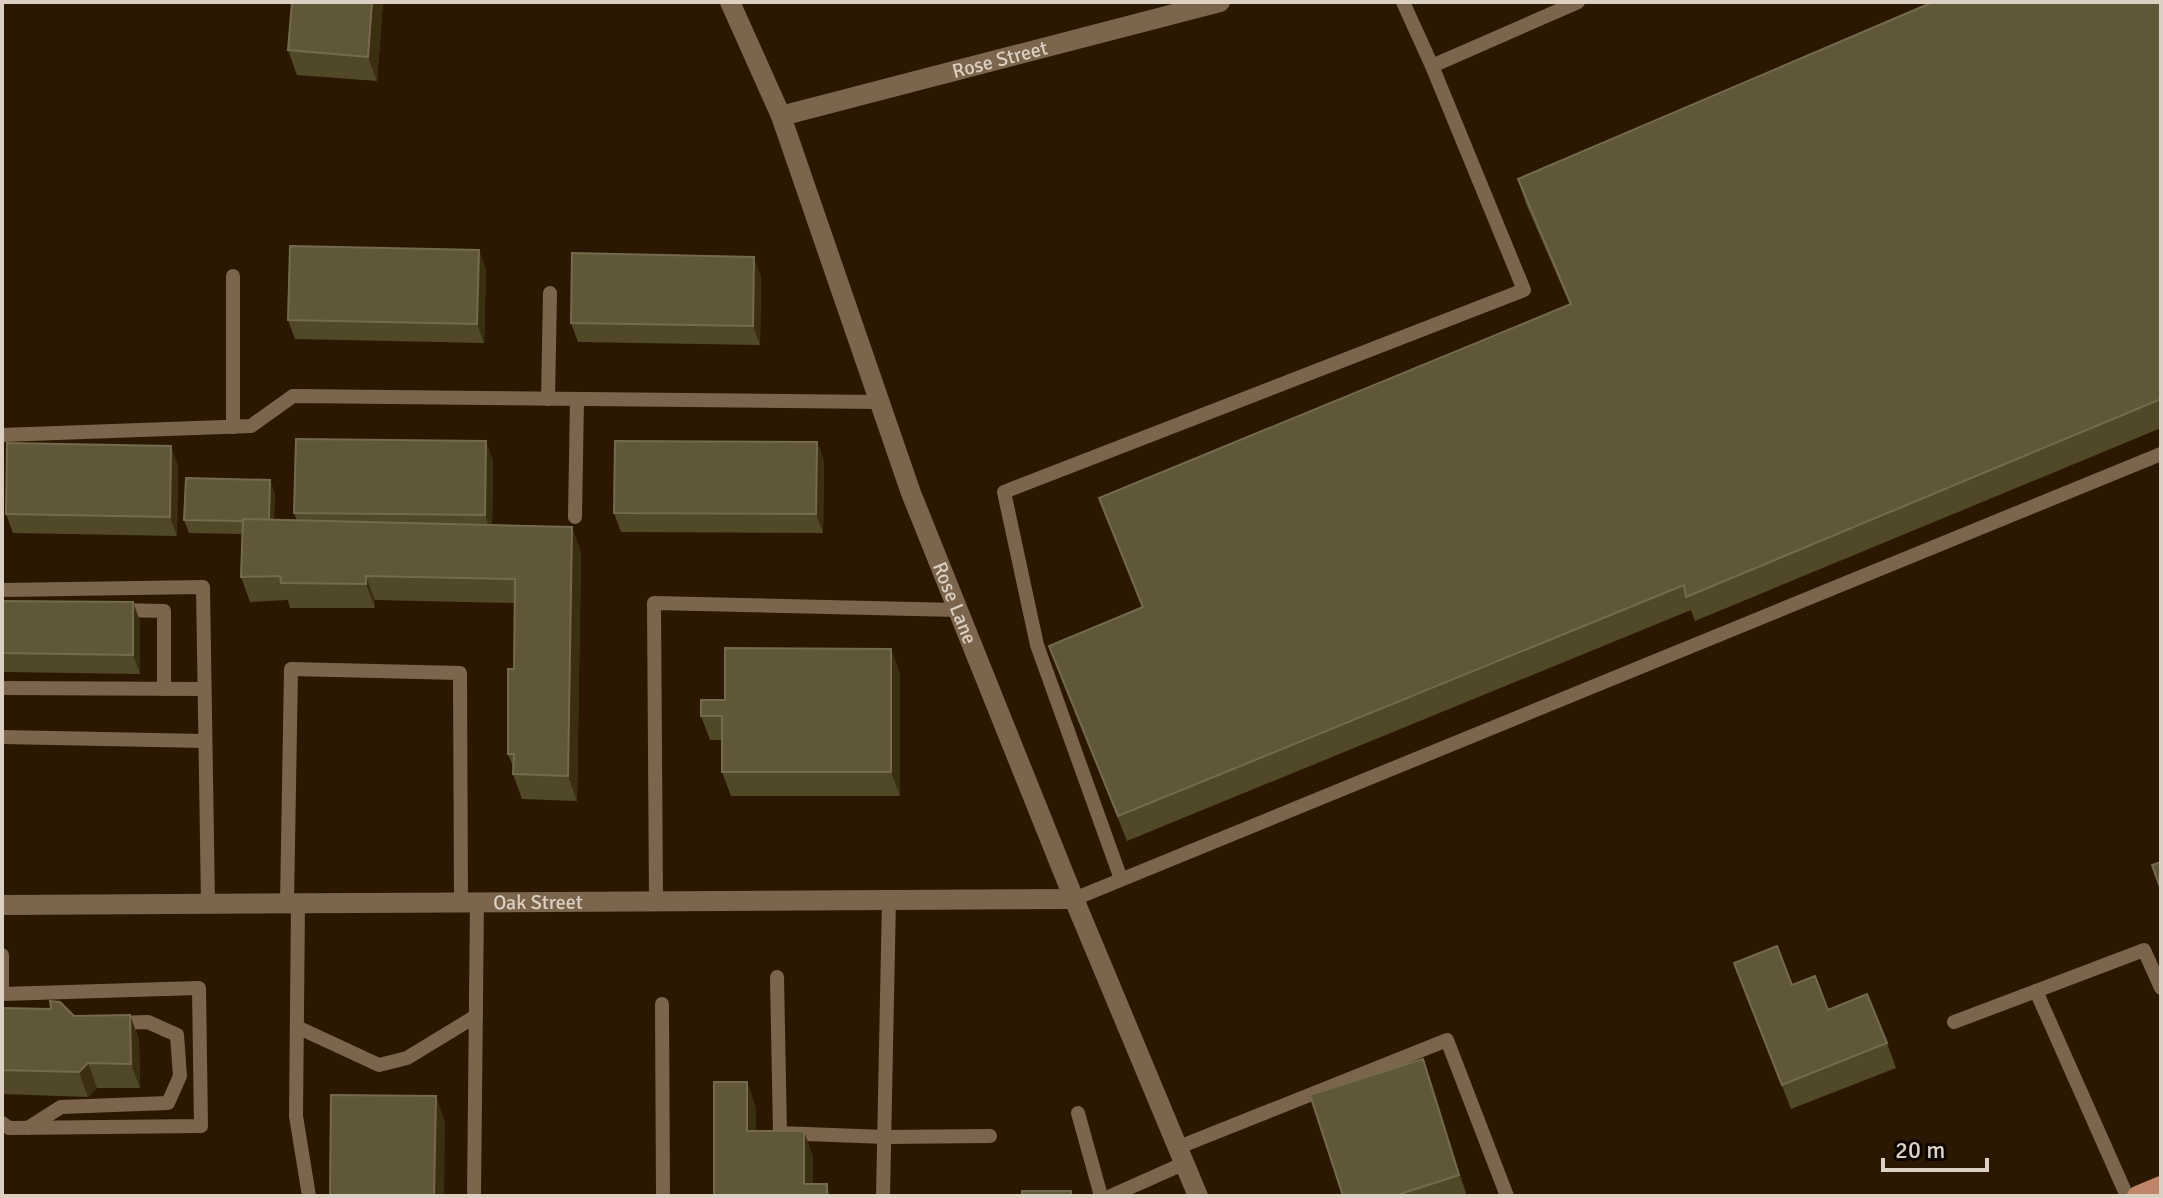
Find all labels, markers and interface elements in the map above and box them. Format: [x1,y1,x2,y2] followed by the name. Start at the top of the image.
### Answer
[950,35,1050,84] street label: Rose Street
[927,558,982,648] street label: Rose Lane
[493,890,583,915] street label: Oak Street
[1883,1122,1987,1172] scale bar
[1895,1135,1945,1165] text: 20 m

